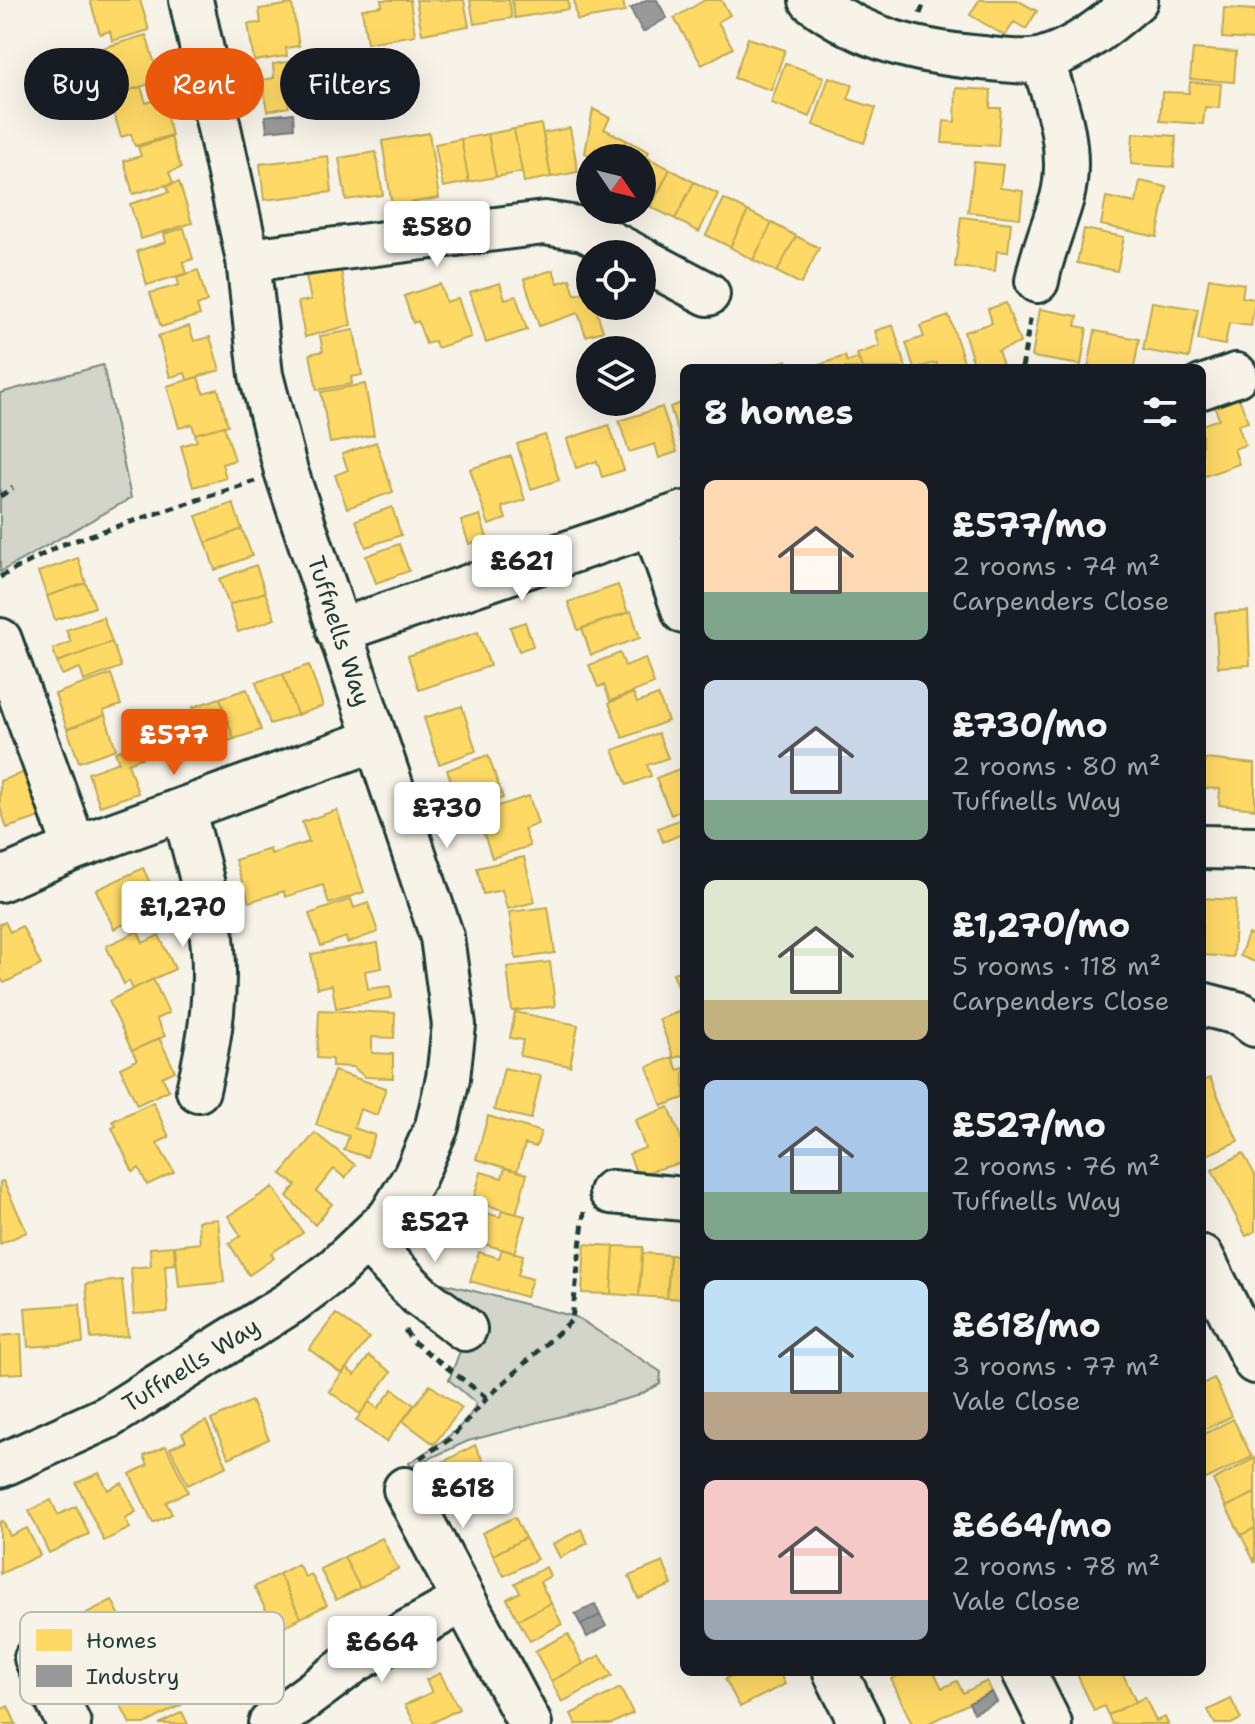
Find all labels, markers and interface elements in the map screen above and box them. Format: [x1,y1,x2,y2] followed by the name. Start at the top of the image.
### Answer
[24,48,129,120] chip: Buy
[145,48,264,120] chip: Rent
[280,48,420,120] chip: Filters
[576,144,656,224] north arrow
[576,144,656,416] map controls
[390,201,484,269] pin: £580
[402,209,472,244] text: £580
[576,240,656,320] button: locate
[576,336,656,416] button: layers
[704,389,853,435] text: 8 homes
[1138,390,1182,434] icon: filters
[952,502,1107,548] text: £577/mo
[768,512,864,608] icon: home
[475,535,569,603] pin: £621
[490,543,554,578] text: £621
[952,548,1160,583] text: 2 rooms · 74 m²
[300,552,378,710] street label: Tuffnells Way
[952,583,1169,618] text: Carpenders Close
[952,702,1108,748] text: £730/mo
[127,709,221,777] pin: £577
[768,712,864,808] icon: home
[139,717,209,752] text: £577
[952,748,1161,783] text: 2 rooms · 80 m²
[400,782,494,850] pin: £730
[952,783,1121,818] text: Tuffnells Way
[412,790,482,825] text: £730
[118,881,248,949] pin: £1,270
[140,889,226,924] text: £1,270
[952,902,1130,948] text: £1,270/mo
[768,912,864,1008] icon: home
[952,948,1161,983] text: 5 rooms · 118 m²
[952,983,1169,1018] text: Carpenders Close
[952,1102,1106,1148] text: £527/mo
[768,1112,864,1208] icon: home
[952,1148,1160,1183] text: 2 rooms · 76 m²
[952,1183,1121,1218] text: Tuffnells Way
[388,1196,482,1264] pin: £527
[401,1204,469,1239] text: £527
[952,1302,1101,1348] text: £618/mo
[116,1310,266,1420] street label: Tuffnells Way
[768,1312,864,1408] icon: home
[952,1348,1160,1383] text: 3 rooms · 77 m²
[952,1383,1081,1418] text: Vale Close
[416,1462,510,1530] pin: £618
[431,1470,495,1505] text: £618
[952,1502,1112,1548] text: £664/mo
[768,1512,864,1608] icon: home
[952,1548,1160,1583] text: 2 rooms · 78 m²
[952,1583,1081,1618] text: Vale Close
[20,1612,284,1704] legend
[335,1616,429,1684] pin: £664
[346,1624,418,1659] text: £664
[86,1626,157,1655] text: Homes
[86,1662,179,1691] text: Industry

